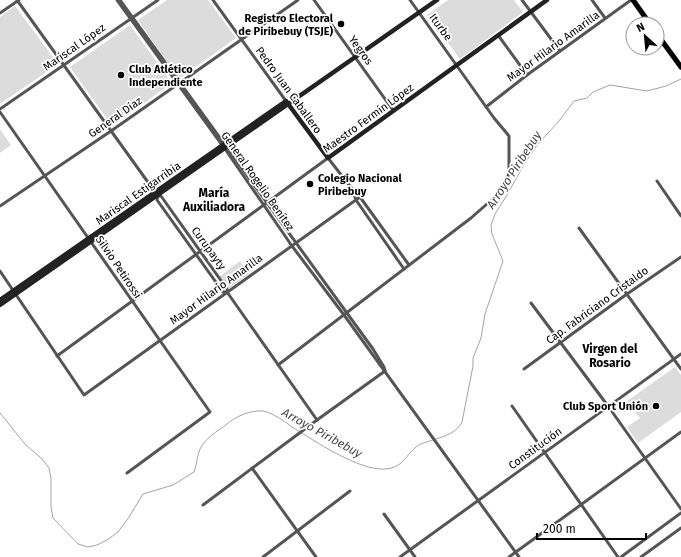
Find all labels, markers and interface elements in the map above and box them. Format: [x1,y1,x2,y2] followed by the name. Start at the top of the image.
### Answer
[504,8,602,84] street label: Mayor Hilario Amarilla
[426,11,455,43] street label: Iturbe
[238,12,334,38] place label: Registro Electoral de Piribebuy (TSJE)
[625,16,665,56] north arrow
[336,19,346,29] marker: Registro Electoral de Piribebuy (TSJE)
[634,20,647,35] text: N
[41,21,108,74] street label: Mariscal López
[346,33,375,67] street label: Yegros
[253,44,324,136] street label: Pedro Juan Caballero
[129,63,202,89] place label: Club Atlético Independiente
[116,70,126,80] marker: Club Atlético Independiente
[320,81,416,156] street label: Maestro Fermín López
[86,94,145,141] street label: General Díaz
[483,128,545,212] water label: Arroyo Piribebuy
[218,129,297,234] street label: General Rogelio Benítez
[93,159,183,228] street label: Mariscal Estigarribia
[318,172,402,198] place label: Colegio Nacional Piribebuy
[305,179,315,189] marker: Colegio Nacional Piribebuy
[182,186,246,214] district label: María Auxiliadora
[189,224,229,273] street label: Curupayty
[93,233,144,301] street label: Silvio Petirossi
[167,251,265,327] street label: Mayor Hilario Amarilla
[544,264,651,347] street label: Cap. Fabriciano Cristaldo
[581,342,638,370] district label: Virgen del Rosario
[563,400,648,413] place label: Club Sport Unión
[651,401,661,411] marker: Club Sport Unión
[279,405,365,461] water label: Arroyo Piribebuy
[506,425,564,472] street label: Constitución
[537,515,646,541] scale bar
[543,522,576,536] text: 200 m

